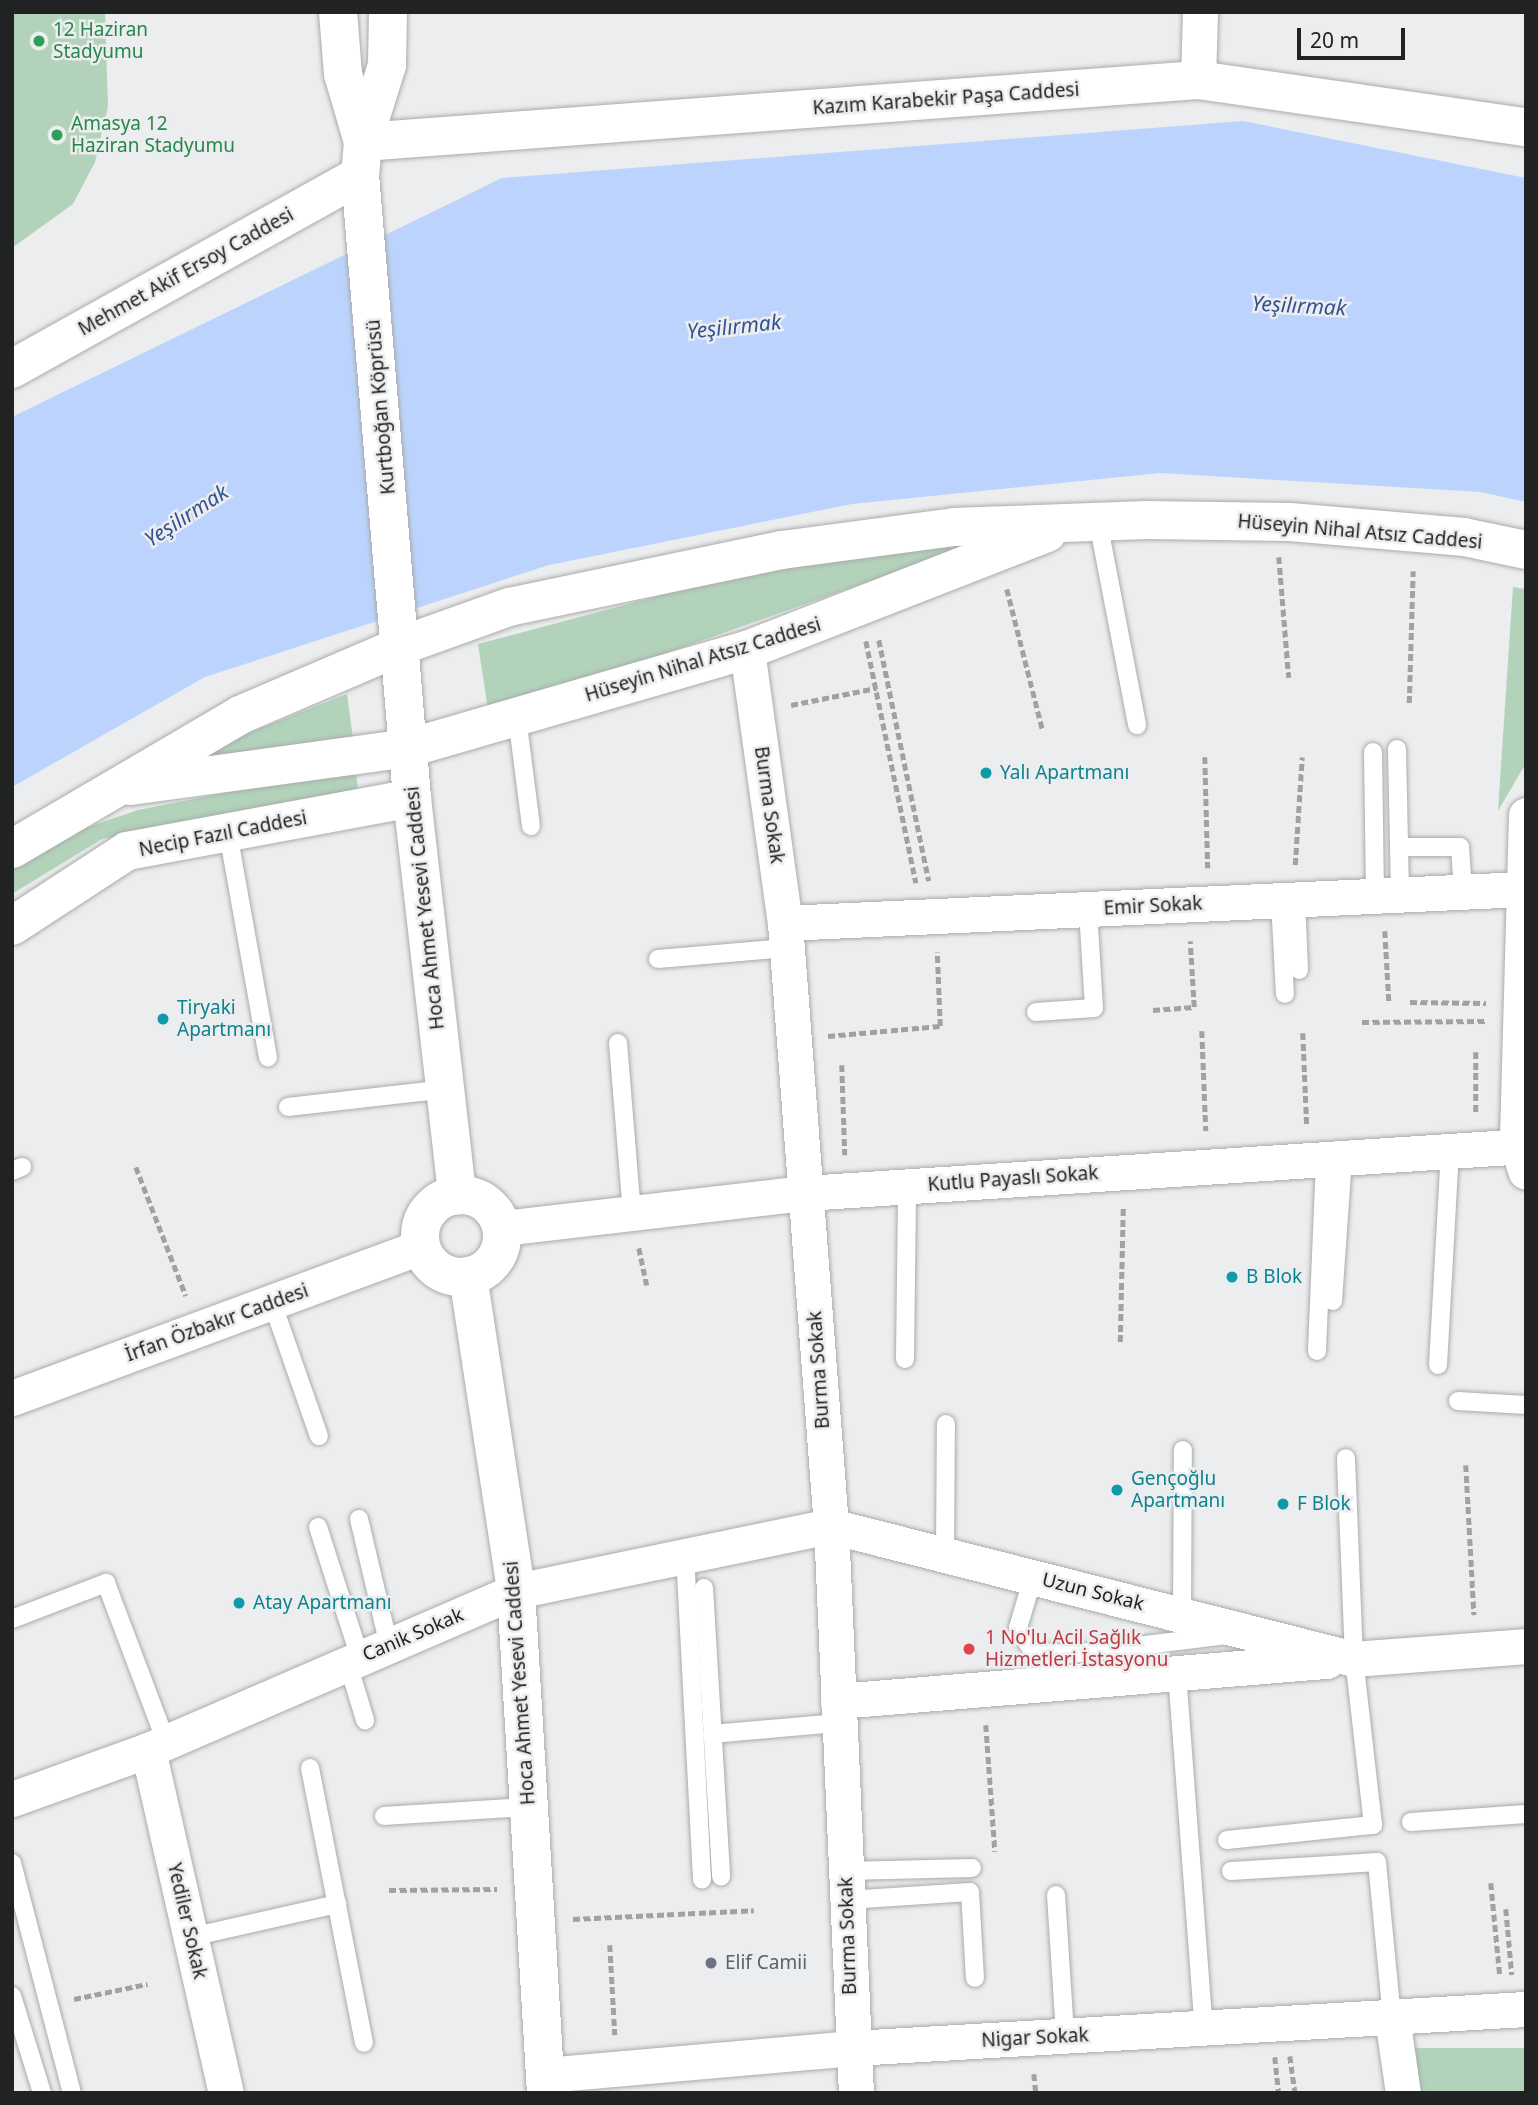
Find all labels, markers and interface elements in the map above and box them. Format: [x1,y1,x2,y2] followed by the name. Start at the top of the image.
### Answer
[1300,14,1408,58] scale bar
[53,19,148,63] place label: 12 Haziran Stadyumu
[1310,26,1359,54] text: 20 m
[31,33,47,49] marker: 12 Haziran Stadyumu
[812,78,1080,120] street label: Kazım Karabekir Paşa Caddesi
[71,113,235,157] place label: Amasya 12 Haziran Stadyumu
[49,127,65,143] marker: Amasya 12 Haziran Stadyumu
[74,203,298,341] street label: Mehmet Akif Ersoy Caddesi
[1251,290,1347,320] water label: Yeşilırmak
[686,309,782,343] water label: Yeşilırmak
[362,318,400,496] street label: Kurtboğan Köprüsü
[140,479,232,551] water label: Yeşilırmak
[1237,510,1483,554] street label: Hüseyin Nihal Atsız Caddesi
[582,613,824,707] street label: Hüseyin Nihal Atsız Caddesi
[749,745,789,865] street label: Burma Sokak
[1000,762,1129,784] place label: Yalı Apartmanı
[978,765,994,781] marker: Yalı Apartmanı
[401,785,449,1031] street label: Hoca Ahmet Yesevi Caddesi
[137,807,309,861] street label: Necip Fazıl Caddesi
[1103,892,1203,920] street label: Emir Sokak
[177,997,271,1041] place label: Tiryaki Apartmanı
[155,1011,171,1027] marker: Tiryaki Apartmanı
[927,1162,1099,1196] street label: Kutlu Payaslı Sokak
[1246,1266,1302,1288] place label: B Blok
[1224,1269,1240,1285] marker: B Blok
[122,1279,312,1367] street label: İrfan Özbakır Caddesi
[804,1310,834,1430] street label: Burma Sokak
[1131,1468,1225,1512] place label: Gençoğlu Apartmanı
[1109,1482,1125,1498] marker: Gençoğlu Apartmanı
[1297,1493,1351,1515] place label: F Blok
[1275,1496,1291,1512] marker: F Blok
[500,1560,540,1806] street label: Hoca Ahmet Yesevi Caddesi
[1040,1568,1146,1616] street label: Uzun Sokak
[253,1592,392,1614] place label: Atay Apartmanı
[231,1595,247,1611] marker: Atay Apartmanı
[359,1604,467,1666] street label: Canik Sokak
[985,1627,1168,1671] place label: 1 No'lu Acil Sağlık Hizmetleri İstasyonu
[959,1639,979,1659] marker: 1 No'lu Acil Sağlık Hizmetleri İstasyonu
[163,1861,211,1981] street label: Yediler Sokak
[835,1877,861,1995] street label: Burma Sokak
[725,1952,807,1974] place label: Elif Camii
[703,1955,719,1971] marker: Elif Camii
[981,2024,1089,2052] street label: Nigar Sokak

